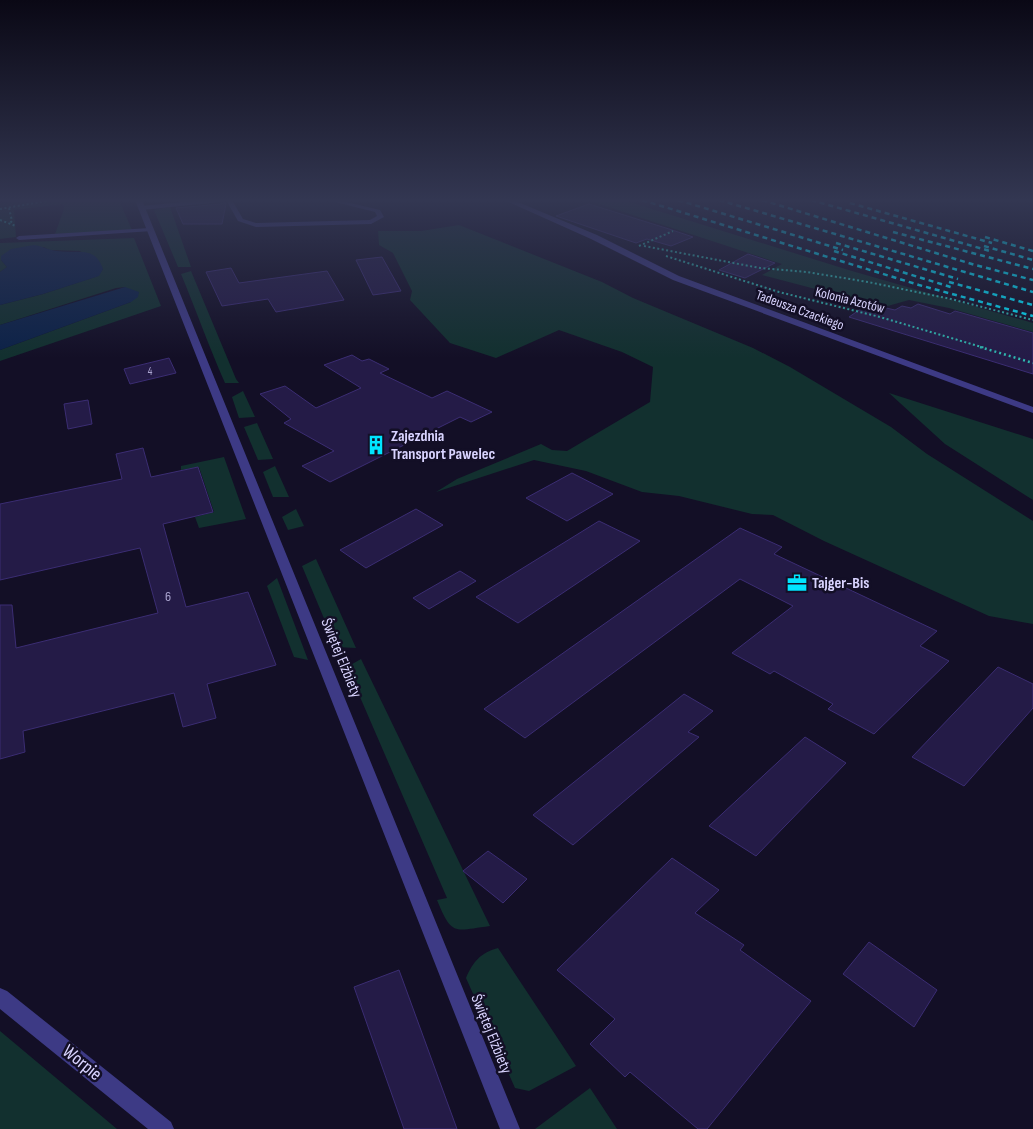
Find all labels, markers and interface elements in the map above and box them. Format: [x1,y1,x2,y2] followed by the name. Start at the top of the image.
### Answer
[813,283,887,317] street label: Kolonia Azotów
[754,286,847,334] street label: Tadeusza Czackiego
[148,365,153,378] house number: 4
[391,427,495,464] place label: Zajezdnia Transport Pawelec
[365,434,387,456] building icon: Zajezdnia Transport Pawelec
[786,572,808,594] office icon: Tajger-Bis
[812,574,869,593] place label: Tajger-Bis
[165,588,171,605] house number: 6
[316,615,366,701] street label: Świętej Elżbiety
[466,991,516,1077] street label: Świętej Elżbiety
[57,1040,107,1086] street label: Worpie

